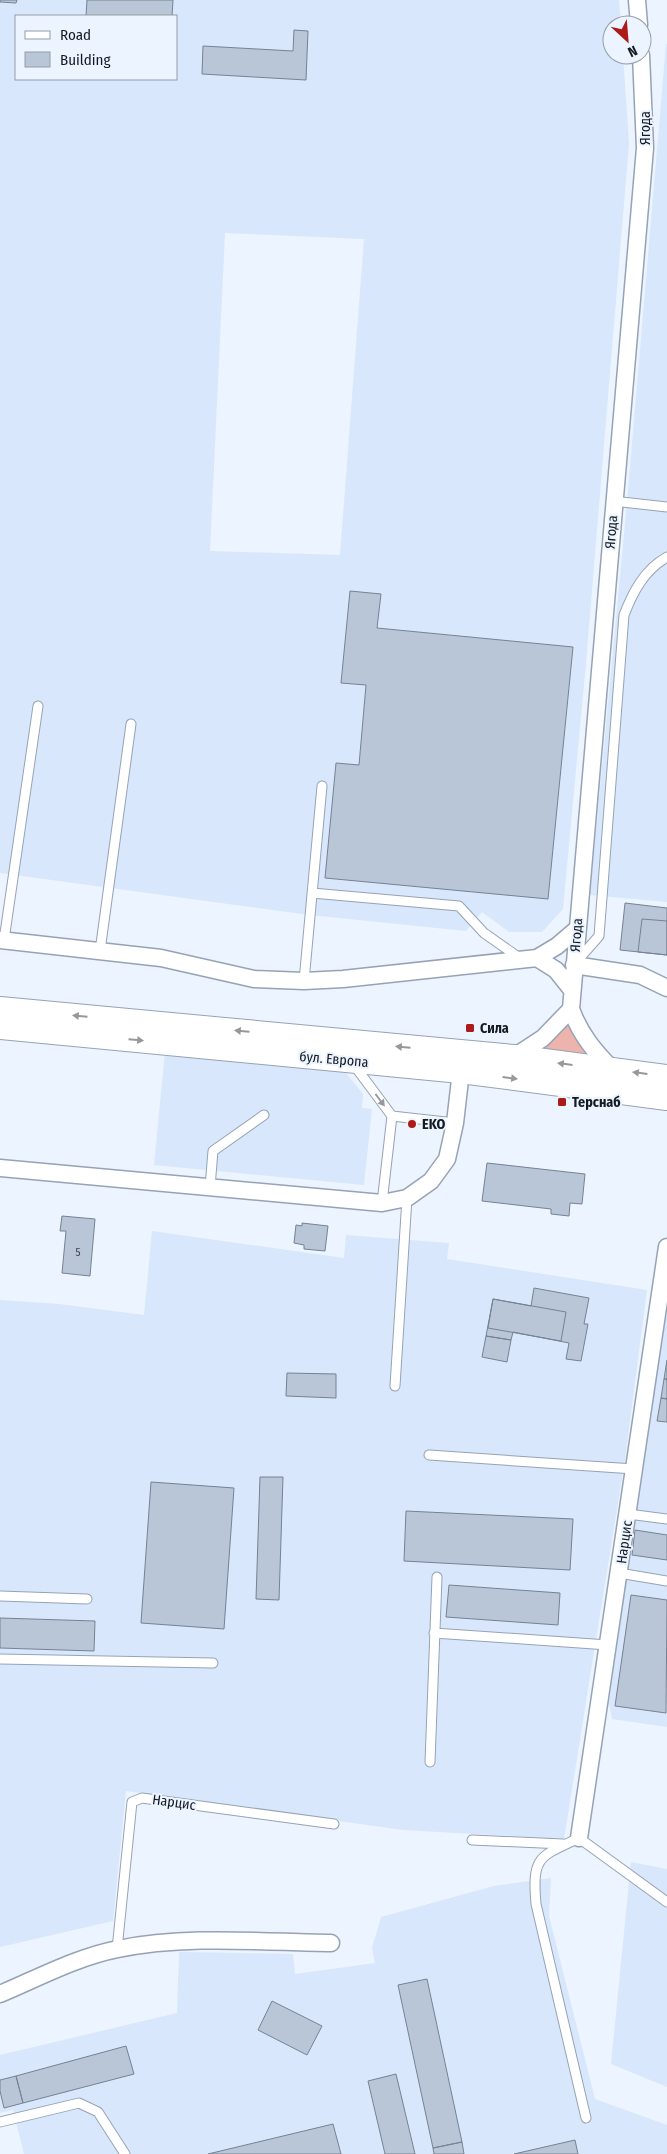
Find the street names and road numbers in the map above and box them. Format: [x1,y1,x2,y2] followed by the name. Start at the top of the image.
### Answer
[637,111,654,145] street label: Ягода
[602,514,621,550] street label: Ягода
[567,917,586,953] street label: Ягода
[299,1048,369,1071] street label: бул. Европа
[613,1519,636,1565] street label: Нарцис
[151,1791,197,1814] street label: Нарцис

